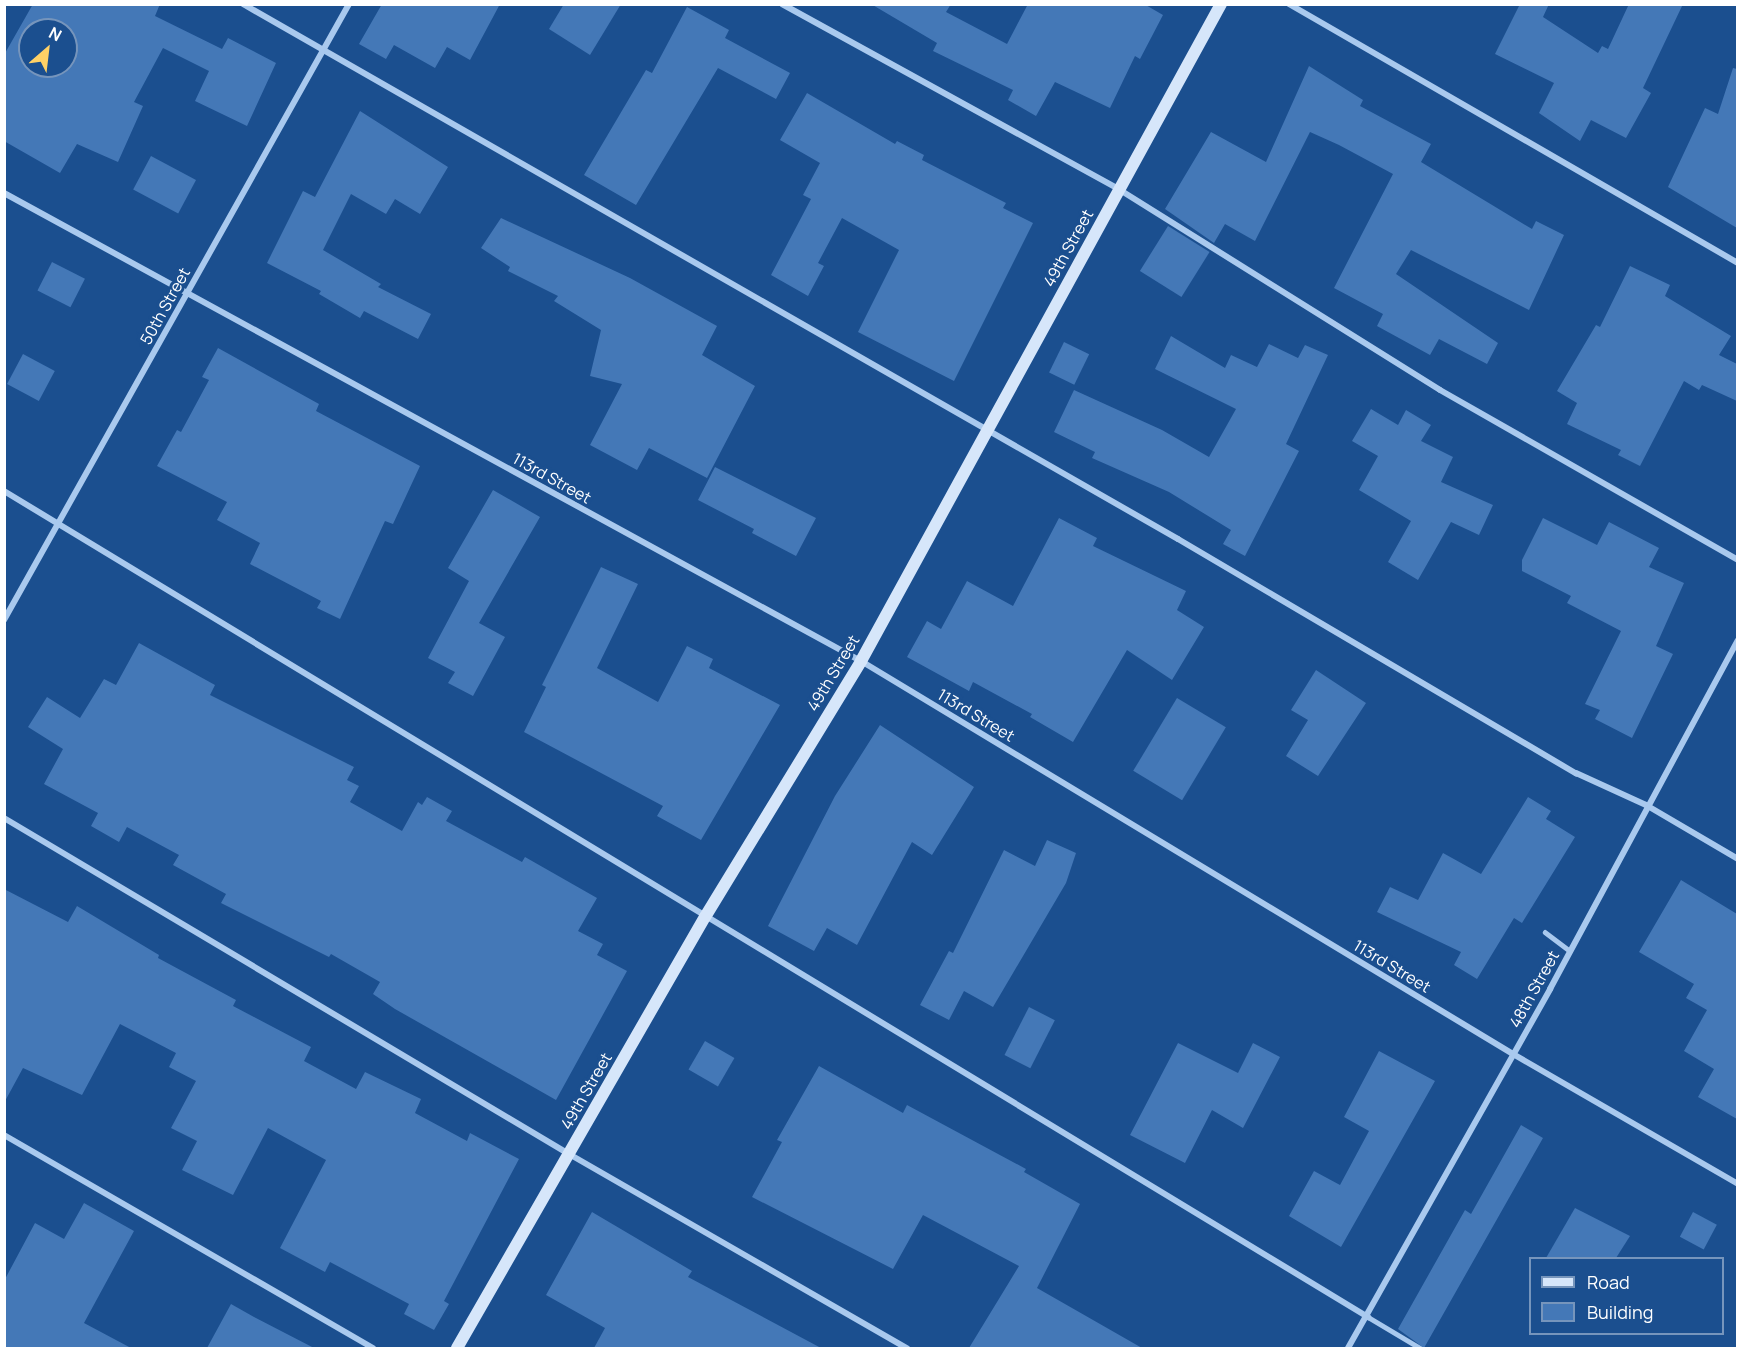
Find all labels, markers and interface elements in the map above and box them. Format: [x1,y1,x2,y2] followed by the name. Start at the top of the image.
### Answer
[18,18,78,78] north arrow
[45,21,66,46] text: N
[1039,206,1097,290] street label: 49th Street
[136,264,194,348] street label: 50th Street
[509,449,595,507] street label: 113rd Street
[803,631,863,715] street label: 49th Street
[934,684,1018,746] street label: 113rd Street
[1350,935,1434,997] street label: 113rd Street
[1505,947,1563,1031] street label: 48th Street
[556,1049,616,1133] street label: 49th Street
[1529,1257,1724,1335] legend
[1587,1270,1630,1294] text: Road
[1587,1300,1653,1324] text: Building

